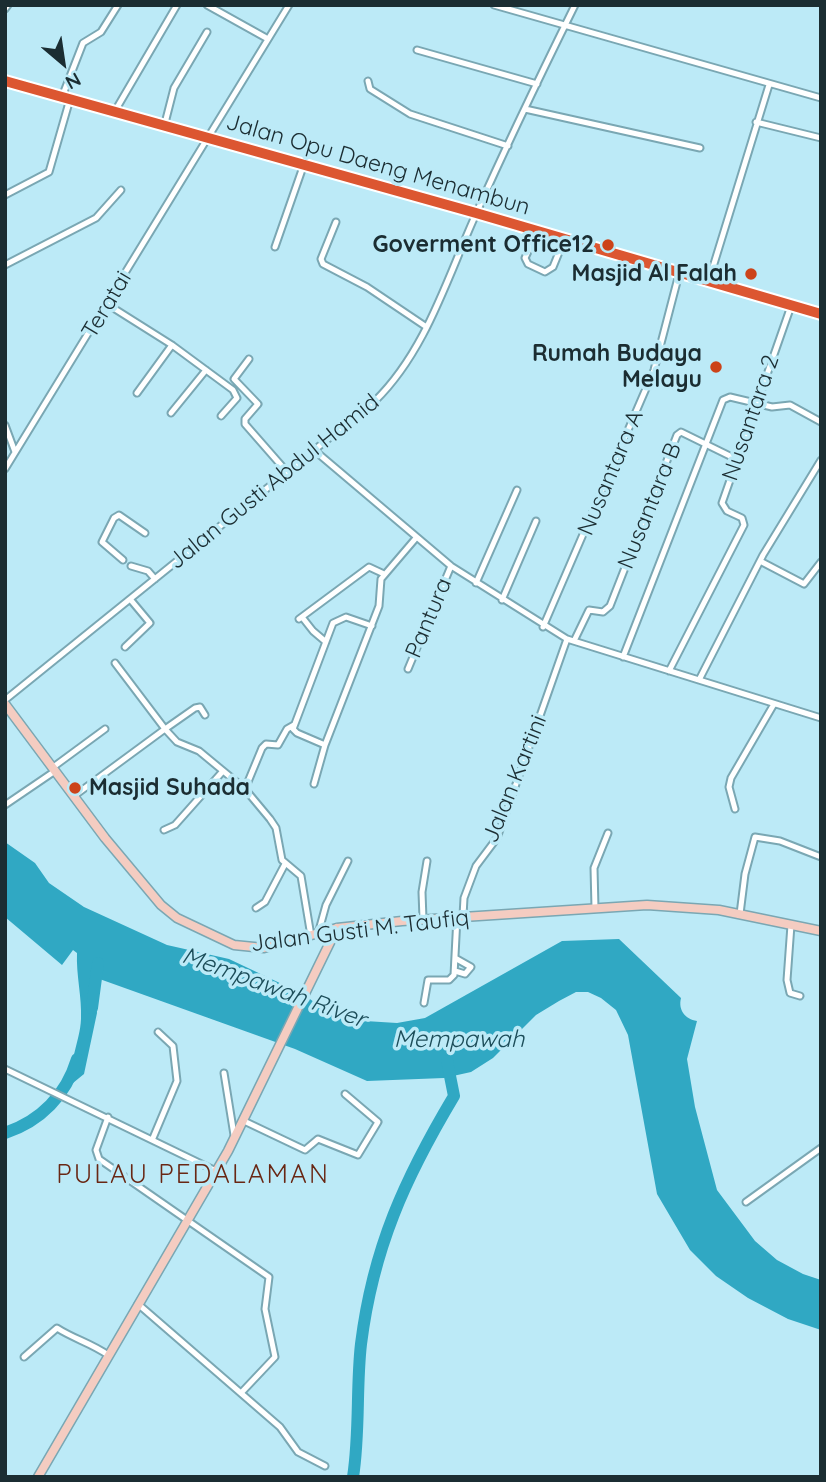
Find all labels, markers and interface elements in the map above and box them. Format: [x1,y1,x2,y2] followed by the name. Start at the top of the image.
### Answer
[28,28,98,98] north arrow
[61,67,85,95] text: N
[223,108,533,222] street label: Jalan Opu Daeng Menambun
[373,231,594,259] place label: Goverment Office12
[600,237,616,253] marker: Goverment Office12
[572,260,737,288] place label: Masjid Al Falah
[76,266,138,344] street label: Teratai
[743,266,759,282] marker: Masjid Al Falah
[532,340,702,394] place label: Rumah Budaya Melayu
[717,351,785,485] street label: Nusantara 2
[708,359,724,375] marker: Rumah Budaya Melayu
[163,389,385,575] street label: Jalan Gusti Abdul Hamid
[572,406,650,540] street label: Nusantara A
[612,439,688,573] street label: Nusantara B
[400,574,458,662] street label: Pantura
[477,711,553,847] street label: Jalan Kartini
[89,774,250,802] place label: Masjid Suhada
[67,780,83,796] marker: Masjid Suhada
[249,904,471,958] street label: Jalan Gusti M. Taufiq
[178,941,370,1035] water label: Mempawah River
[394,1026,524,1054] water label: Mempawah
[58,1159,328,1191] district label: PULAU PEDALAMAN

